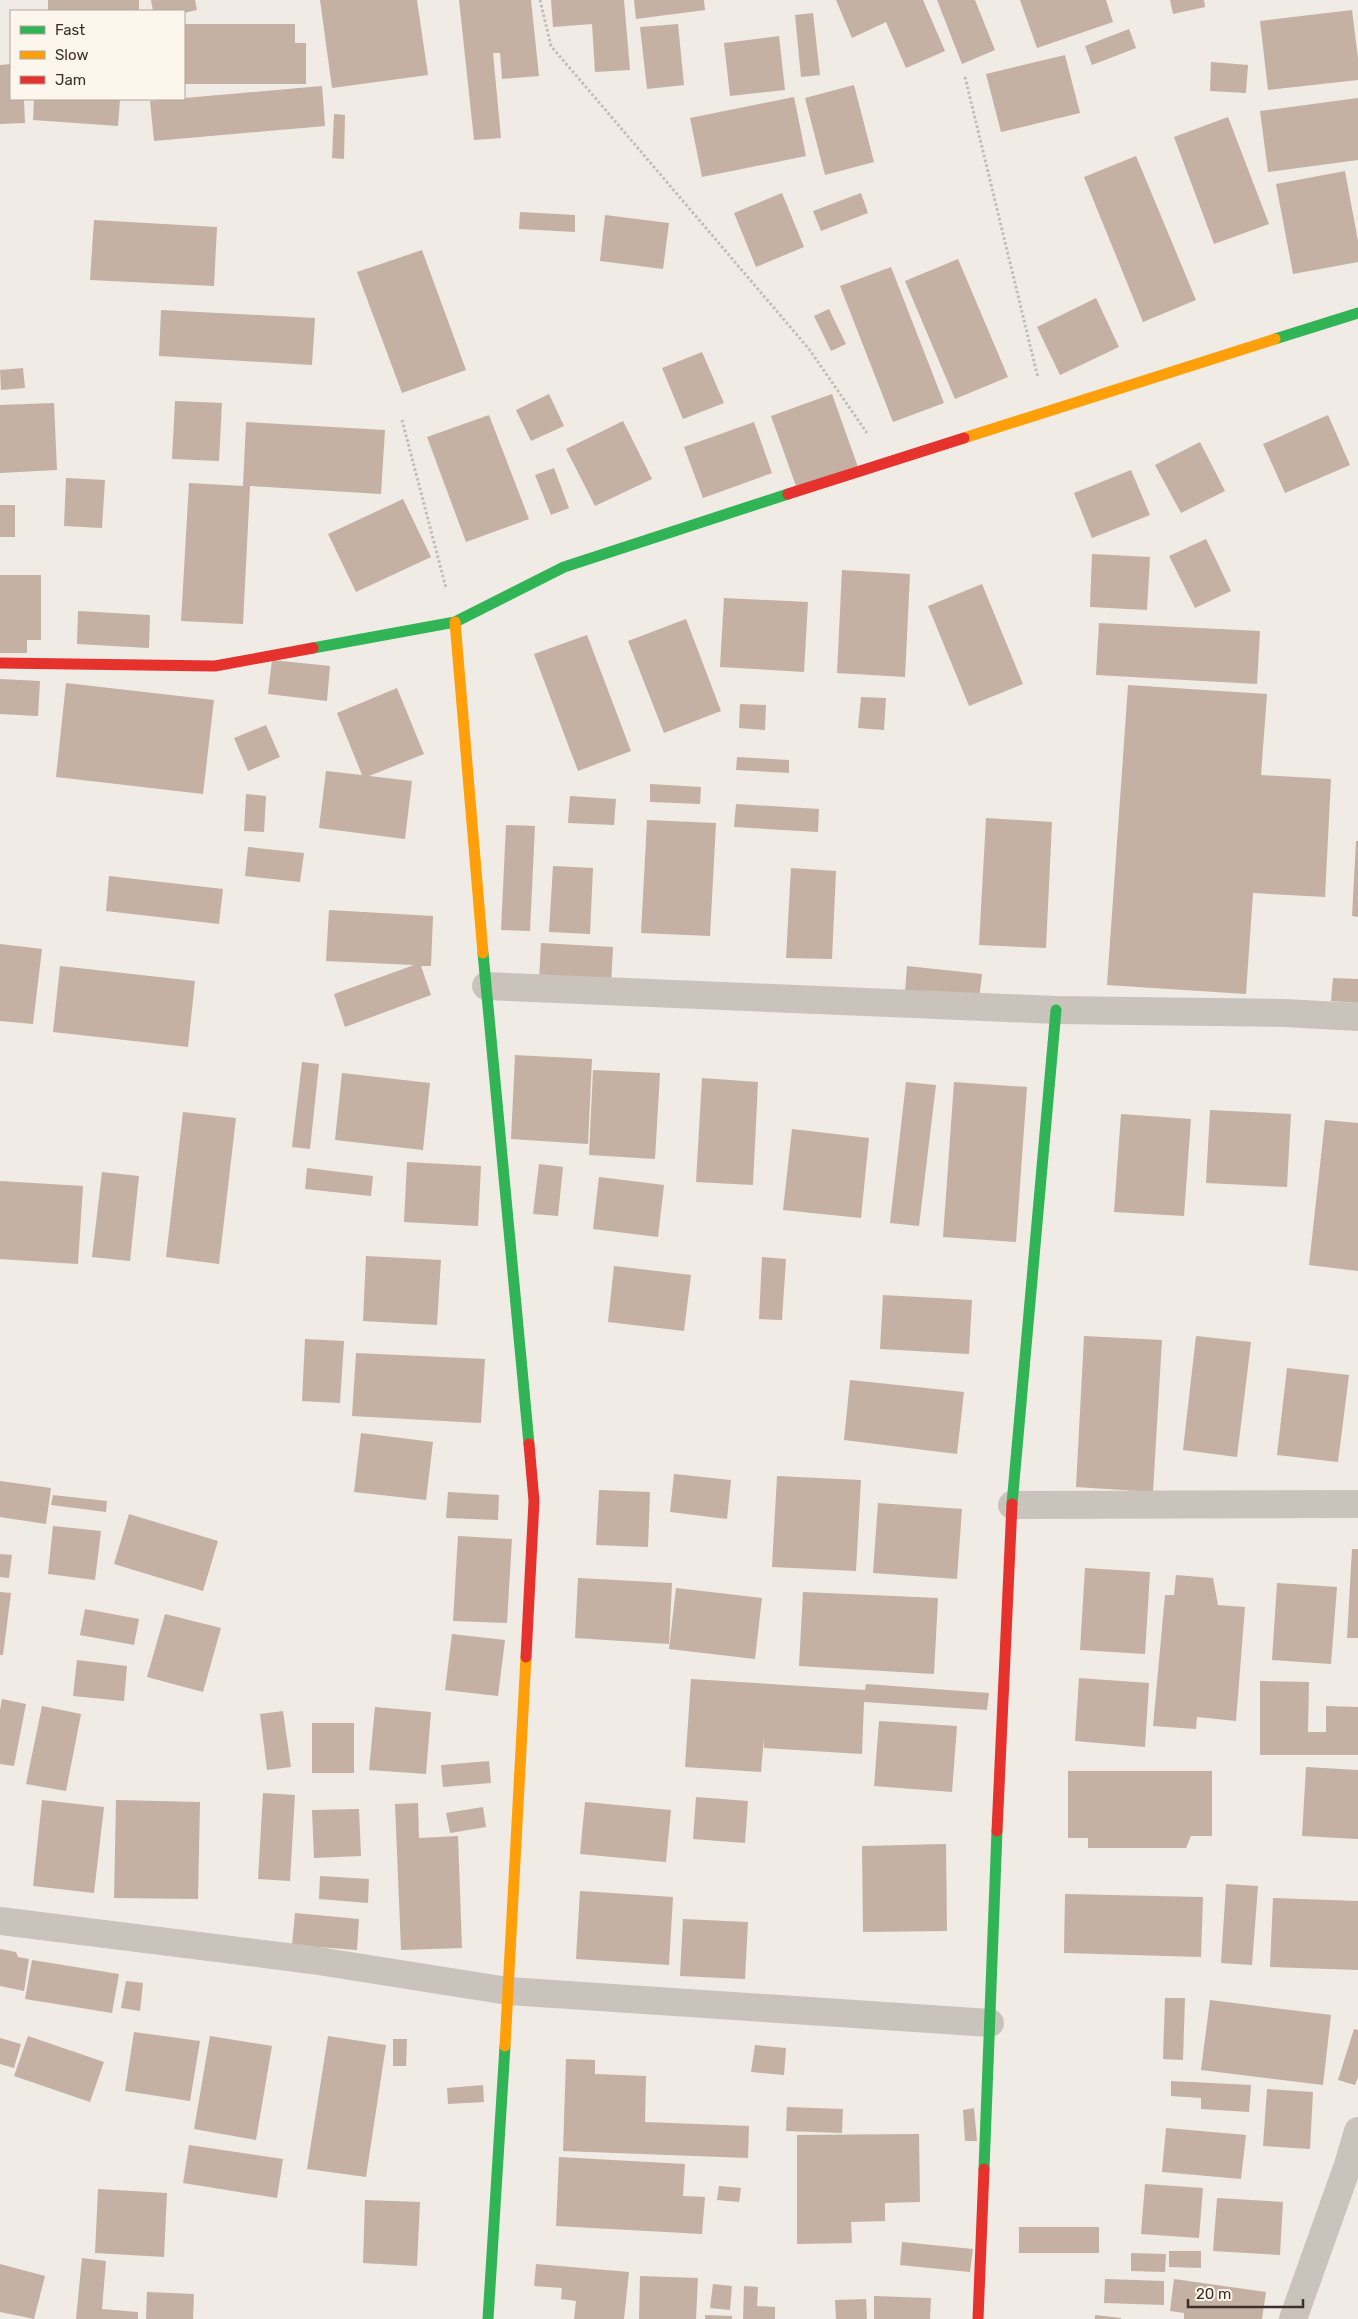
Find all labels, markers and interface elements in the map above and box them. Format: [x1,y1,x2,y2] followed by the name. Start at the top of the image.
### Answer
[10,10,185,100] legend
[55,21,85,39] text: Fast
[55,46,88,64] text: Slow
[55,71,86,89] text: Jam
[1188,2276,1303,2308] scale bar
[1196,2285,1231,2303] text: 20 m

